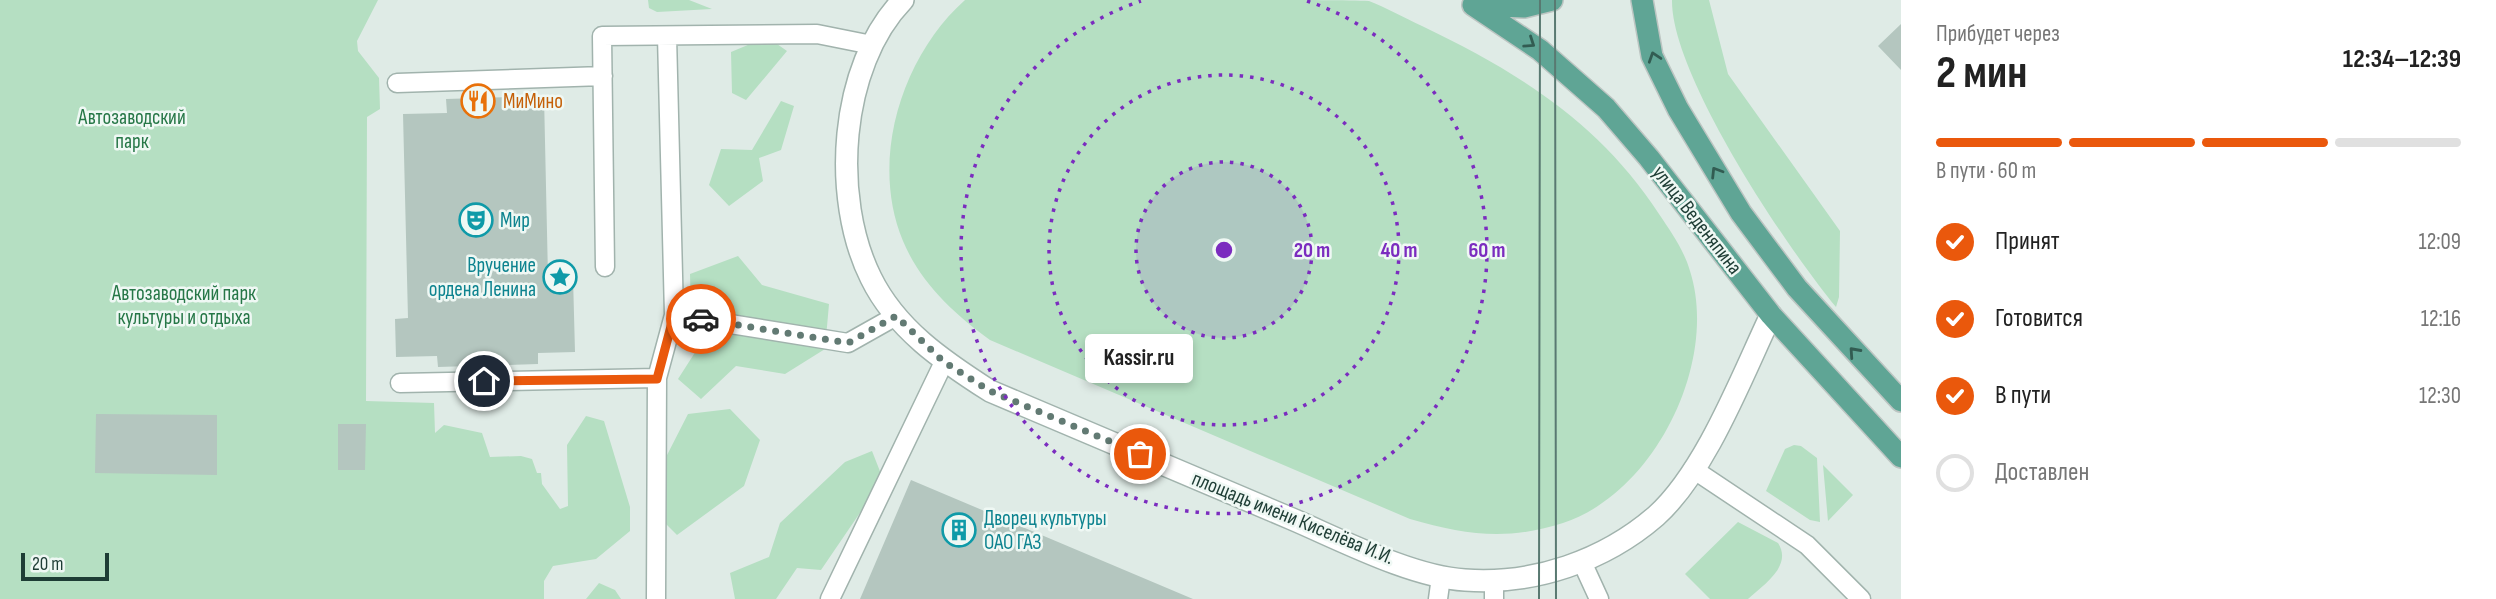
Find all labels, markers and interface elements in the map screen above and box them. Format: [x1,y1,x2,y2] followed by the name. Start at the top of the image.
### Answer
[1936,20,2060,48] text: Прибудет через
[1522,35,1535,47] one-way arrow
[2343,44,2461,75] text: 12:34–12:39
[1936,46,2027,101] text: 2 мин
[1648,51,1662,63] one-way arrow
[459,82,497,120] restaurant icon: МиМино
[503,89,563,114] place label: МиМино
[77,105,186,154] park label: Автозаводский парк
[1936,157,2036,185] text: В пути · 60 m
[1647,161,1747,279] street label: улица Веденяпина
[1711,166,1724,179] one-way arrow
[457,201,495,239] theatre icon: Мир
[500,208,530,233] place label: Мир
[1936,223,1974,261] icon: check
[1995,226,2060,257] text: Принят
[2418,228,2461,256] text: 12:09
[1212,238,1236,262] centre of rings
[1294,238,1330,263] text: 20 m
[1381,238,1417,263] text: 40 m
[1468,238,1506,263] text: 60 m
[429,253,536,302] place label: Вручение ордена Ленина
[541,258,579,296] place icon: Вручение ордена Ленина
[111,281,256,330] park label: Автозаводский парк культуры и отдыха
[666,284,736,354] courier
[682,300,720,338] icon: car
[1936,300,1974,338] icon: check
[1995,303,2083,334] text: Готовится
[2421,305,2461,333] text: 12:16
[1086,335,1194,384] callout: Kassir.ru
[1104,344,1174,372] text: Kassir.ru
[1850,347,1862,360] one-way arrow
[454,351,514,411] pin
[465,362,503,400] icon: home
[1936,377,1974,415] icon: check
[1995,380,2051,411] text: В пути
[2419,382,2461,410] text: 12:30
[1110,424,1170,484] pin
[1121,435,1159,473] icon: bag
[1995,457,2089,488] text: Доставлен
[1188,466,1398,570] street label: площадь имени Киселёва И.И.
[984,506,1107,555] place label: Дворец культуры ОАО ГАЗ
[940,511,978,549] building icon: Дворец культуры ОАО ГАЗ
[21,550,108,582] scale bar
[32,553,64,576] text: 20 m

